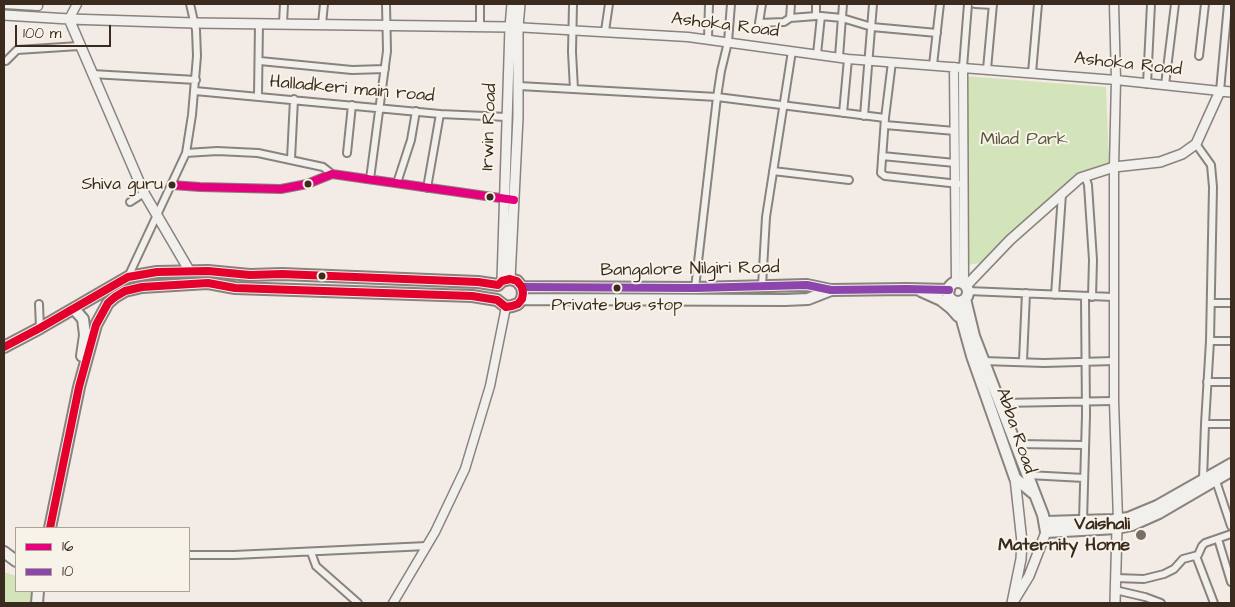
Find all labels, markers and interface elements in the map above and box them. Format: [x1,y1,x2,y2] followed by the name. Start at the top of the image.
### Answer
[670,9,780,43] street label: Ashoka Road
[18,15,114,47] scale bar
[23,23,62,44] text: 100 m
[1073,49,1183,81] street label: Ashoka Road
[269,72,435,108] street label: Halladkeri main road
[478,83,502,171] street label: Irwin Road
[980,129,1068,151] park label: Milad Park
[81,175,163,195] place label: Shiva guru
[303,179,313,189] unlabelled marker
[167,180,177,190] marker: Shiva guru
[485,192,495,202] unlabelled marker
[600,258,780,282] street label: Bangalore Nilgiri Road
[317,271,327,281] unlabelled marker
[612,283,622,293] marker: Private bus stop
[551,296,683,316] place label: Private bus stop
[990,385,1040,477] street label: Abba Road
[998,514,1130,556] place label: Vaishali Maternity Home
[15,527,190,592] legend
[1134,528,1148,542] marker: Vaishali Maternity Home
[62,536,73,557] text: 16
[62,561,73,582] text: 10

